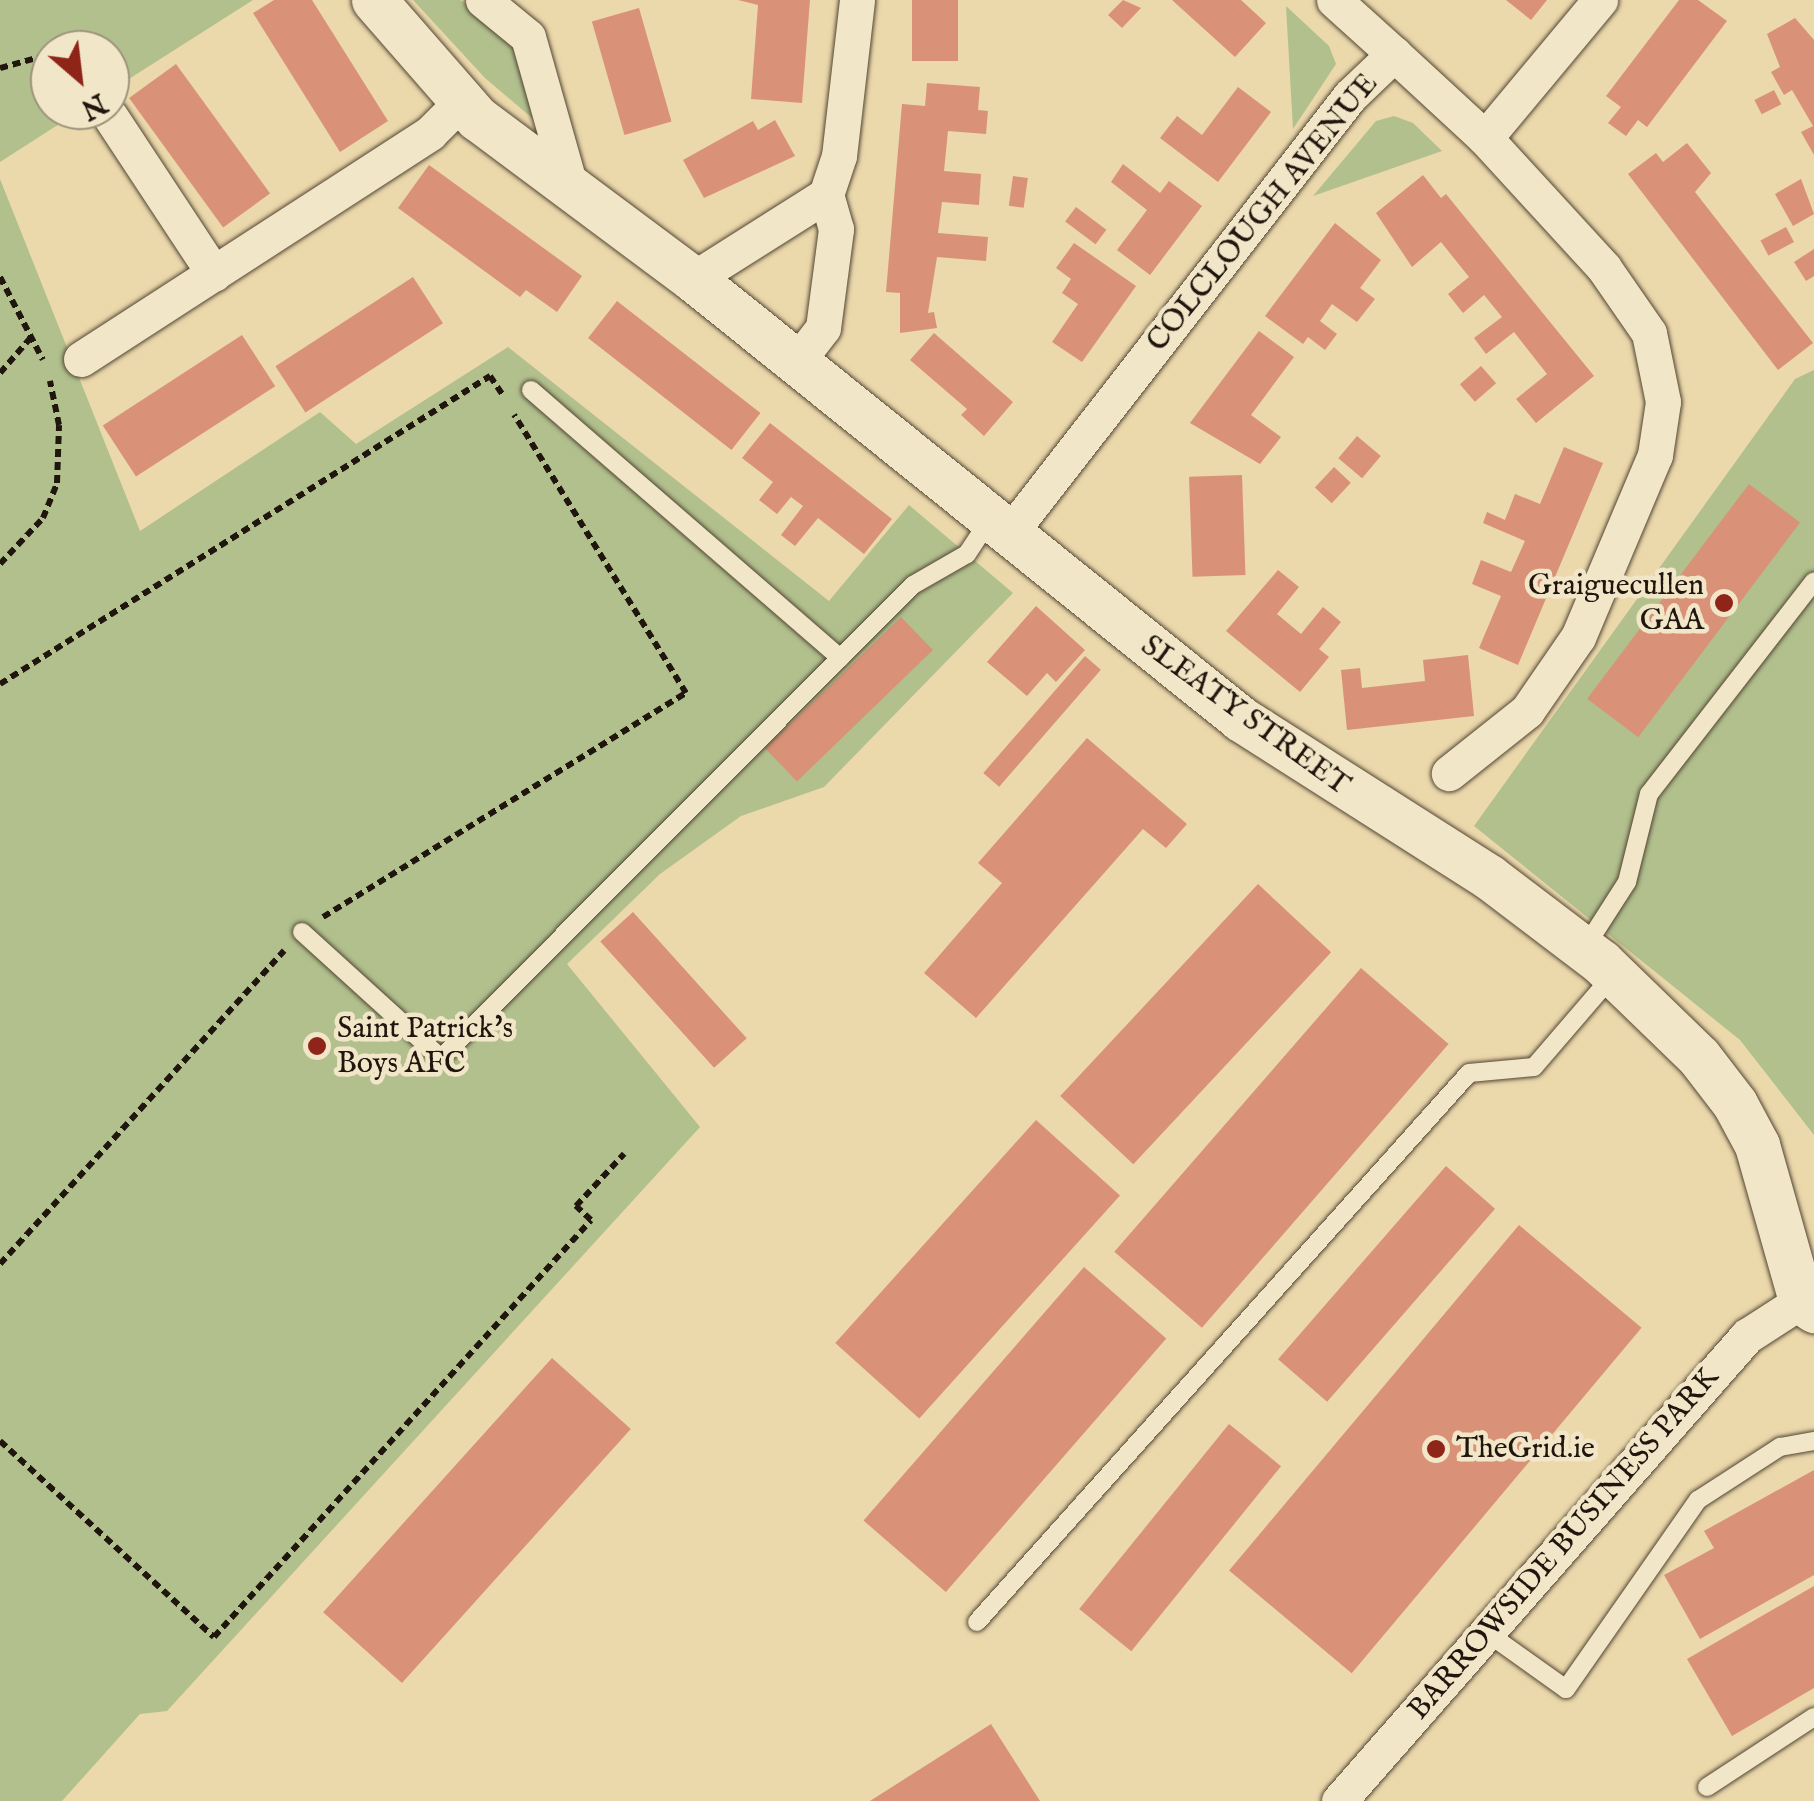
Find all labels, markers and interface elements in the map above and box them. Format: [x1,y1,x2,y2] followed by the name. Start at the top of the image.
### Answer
[30,30,130,130] north arrow
[1140,67,1386,359] street label: COLCLOUGH AVENUE
[74,84,112,126] text: N
[1528,568,1704,638] place label: Graiguecullen GAA
[1713,592,1735,614] marker: Graiguecullen GAA
[1134,628,1356,804] street label: SLEATY STREET
[337,1011,513,1082] place label: Saint Patrick's Boys AFC
[306,1035,328,1057] marker: Saint Patrick's Boys AFC
[1401,1360,1727,1728] street label: BARROWSIDE BUSINESS PARK
[1456,1431,1595,1467] place label: TheGrid.ie
[1425,1438,1447,1460] marker: TheGrid.ie

